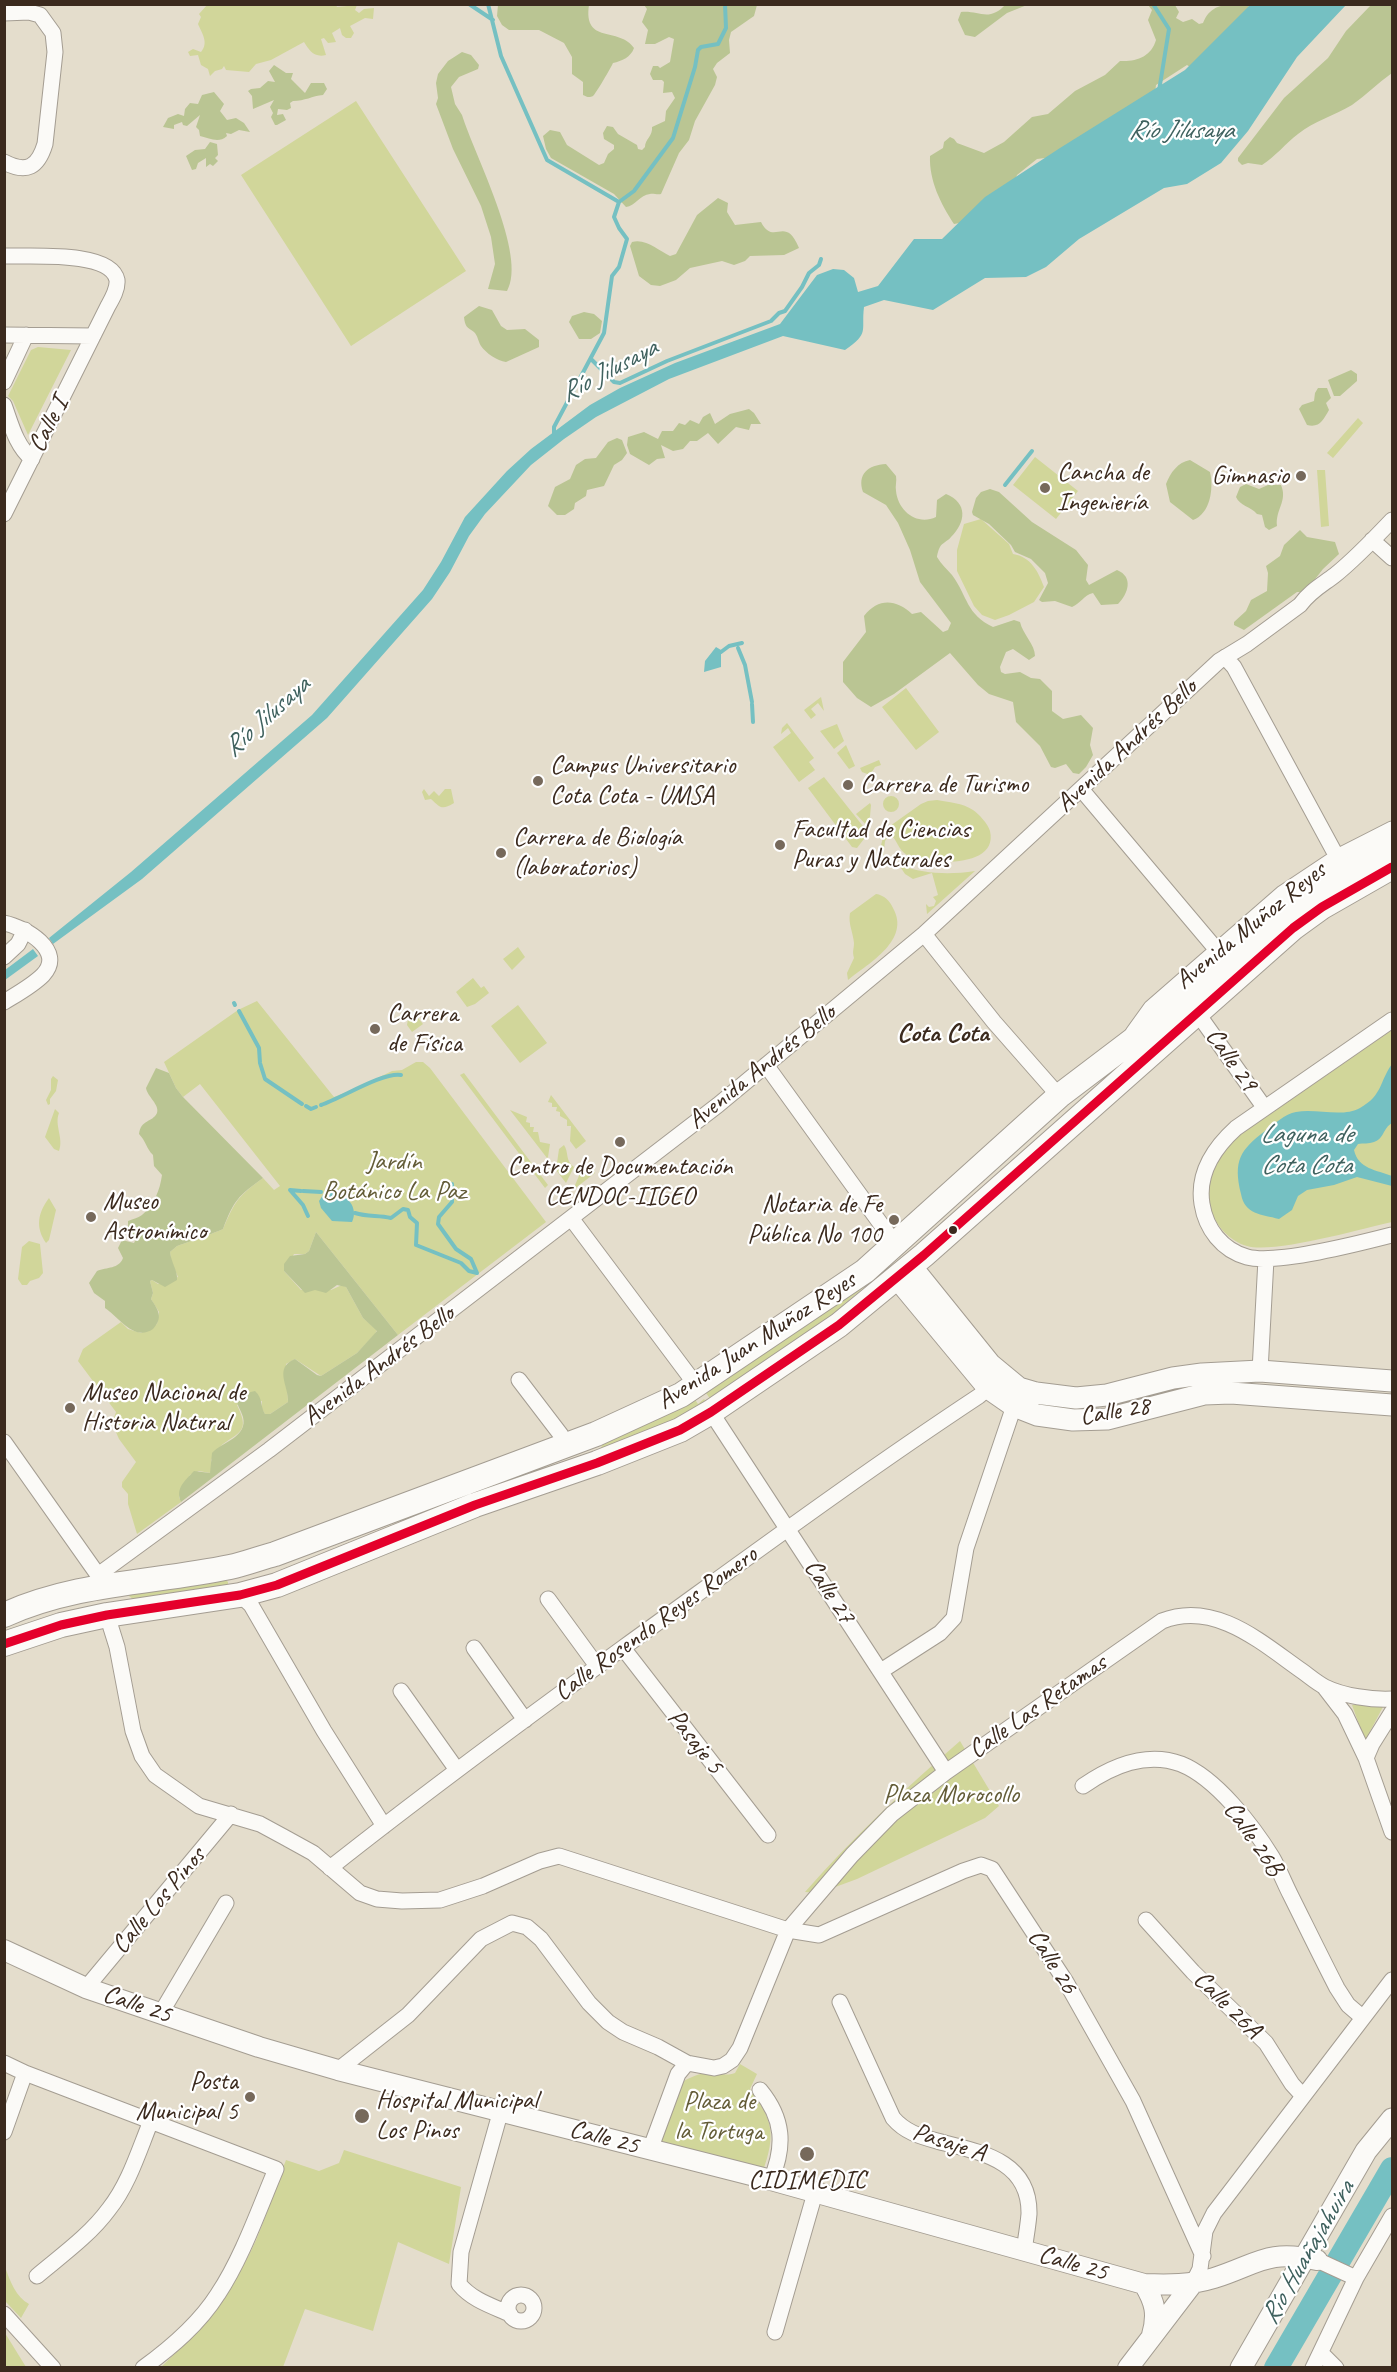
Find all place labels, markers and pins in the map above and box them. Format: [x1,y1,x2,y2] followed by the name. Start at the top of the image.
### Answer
[1057,457,1149,518] place label: Cancha de Ingeniería
[1212,460,1289,492] place label: Gimnasio
[1294,469,1308,483] marker: Gimnasio
[1038,481,1052,495] marker: Cancha de Ingeniería
[550,750,735,812] place label: Campus Universitario Cota Cota - UMSA
[860,769,1028,801] place label: Carrera de Turismo
[531,774,545,788] marker: Campus Universitario Cota Cota - UMSA
[841,778,855,792] marker: Carrera de Turismo
[792,814,970,876] place label: Facultad de Ciencias Puras y Naturales
[513,822,682,884] place label: Carrera de Biología (laboratorios)
[773,838,787,852] marker: Facultad de Ciencias Puras y Naturales
[494,846,508,860] marker: Carrera de Biología (laboratorios)
[387,998,462,1060] place label: Carrera de Física
[368,1022,382,1036] marker: Carrera de Física
[613,1135,627,1149] marker: Centro de Documentación CENDOC-IIGEO
[507,1151,733,1212] place label: Centro de Documentación CENDOC-IIGEO
[103,1186,206,1248] place label: Museo Astronímico
[747,1189,882,1250] place label: Notaria de Fe Pública No 100
[84,1210,98,1224] marker: Museo Astronímico
[887,1213,901,1227] marker: Notaria de Fe Pública No 100
[947,1224,959,1236] unlabelled marker
[82,1377,245,1438] place label: Museo Nacional de Historia Natural
[63,1401,77,1415] marker: Museo Nacional de Historia Natural
[136,2066,238,2128] place label: Posta Municipal 5
[376,2085,538,2146] place label: Hospital Municipal Los Pinos
[243,2090,257,2104] marker: Posta Municipal 5
[353,2107,371,2125] marker: Hospital Municipal Los Pinos
[798,2145,816,2163] marker: CIDIMEDIC
[748,2165,866,2197] place label: CIDIMEDIC

